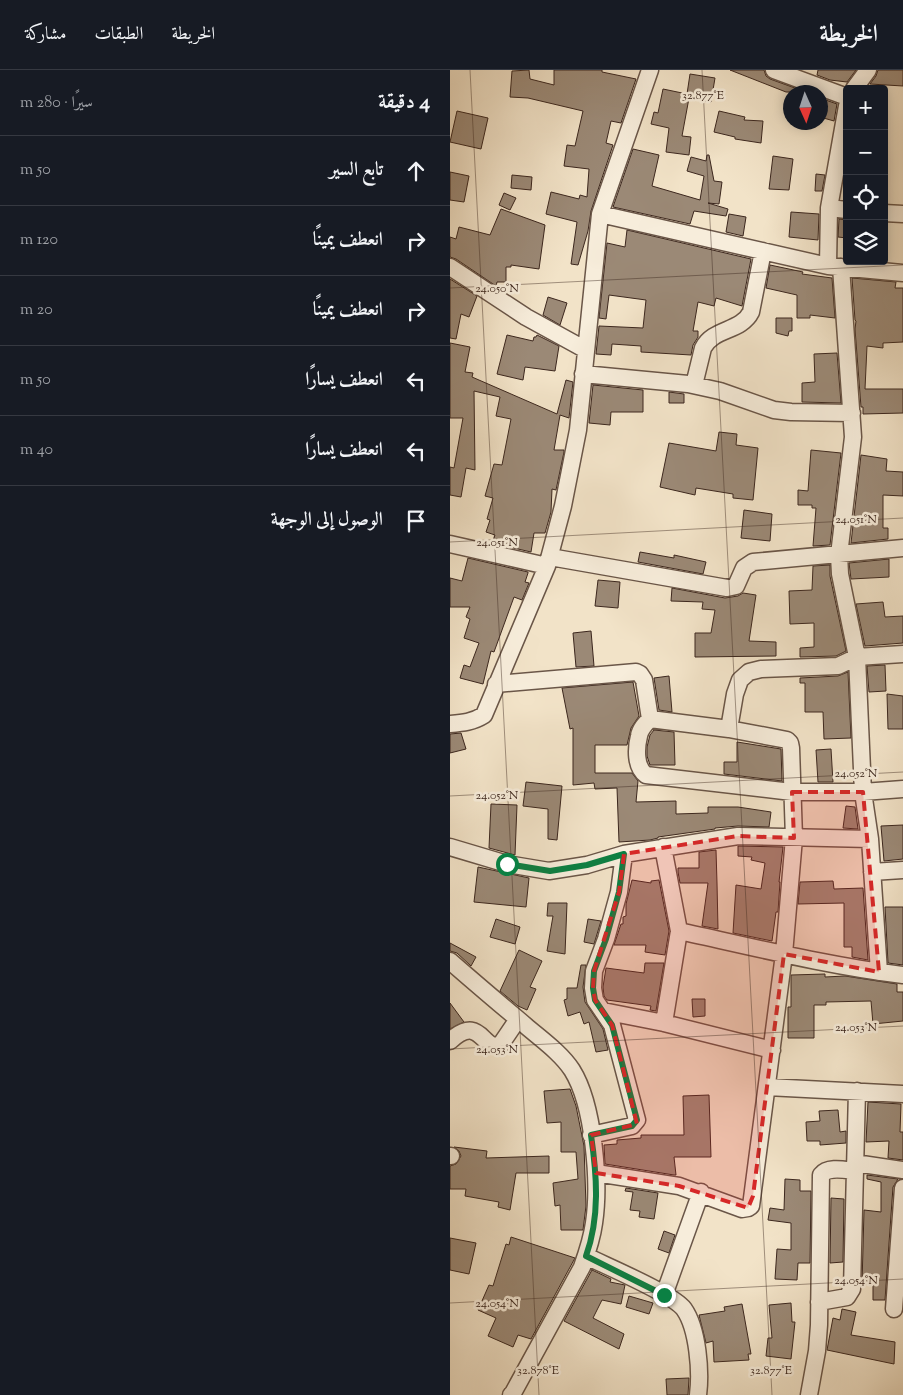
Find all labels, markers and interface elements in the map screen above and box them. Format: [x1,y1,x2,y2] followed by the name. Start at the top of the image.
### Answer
[820,18,878,52] text: الخريطة
[25,22,66,48] text: مشاركة
[94,22,143,48] text: الطبقات
[171,22,215,48] text: الخريطة
[783,85,828,130] north arrow
[843,85,888,265] map controls
[843,85,888,130] button: +
[682,87,725,105] text: 32.877°E
[378,88,430,118] text: 4 دقيقة
[20,92,93,115] text: سيرًا · 280 m
[843,130,888,175] button: −
[329,157,383,184] text: تابع السير
[402,157,430,185] icon: ahead
[20,159,51,182] text: 50 m
[843,175,888,220] button: locate
[843,220,888,265] button: layers
[313,227,383,254] text: انعطف يمينًا
[402,227,430,255] icon: right
[20,229,58,252] text: 120 m
[475,280,519,298] text: 24.050°N
[313,297,383,324] text: انعطف يمينًا
[402,297,430,325] icon: right
[20,299,53,322] text: 20 m
[305,367,383,394] text: انعطف يسارًا
[402,367,430,395] icon: left
[20,369,51,392] text: 50 m
[305,437,383,464] text: انعطف يسارًا
[402,437,430,465] icon: left
[20,439,53,462] text: 40 m
[271,507,383,534] text: الوصول إلى الوجهة
[402,507,430,535] icon: arrive
[835,511,877,529] text: 24.051°N
[476,534,518,552] text: 24.051°N
[835,765,878,783] text: 24.052°N
[476,787,519,805] text: 24.052°N
[496,853,519,876] route start
[835,1019,878,1037] text: 24.053°N
[476,1041,519,1059] text: 24.053°N
[834,1272,878,1290] text: 24.054°N
[653,1284,676,1307] route end
[475,1295,519,1313] text: 24.054°N
[517,1362,560,1380] text: 32.878°E
[750,1362,793,1380] text: 32.877°E

